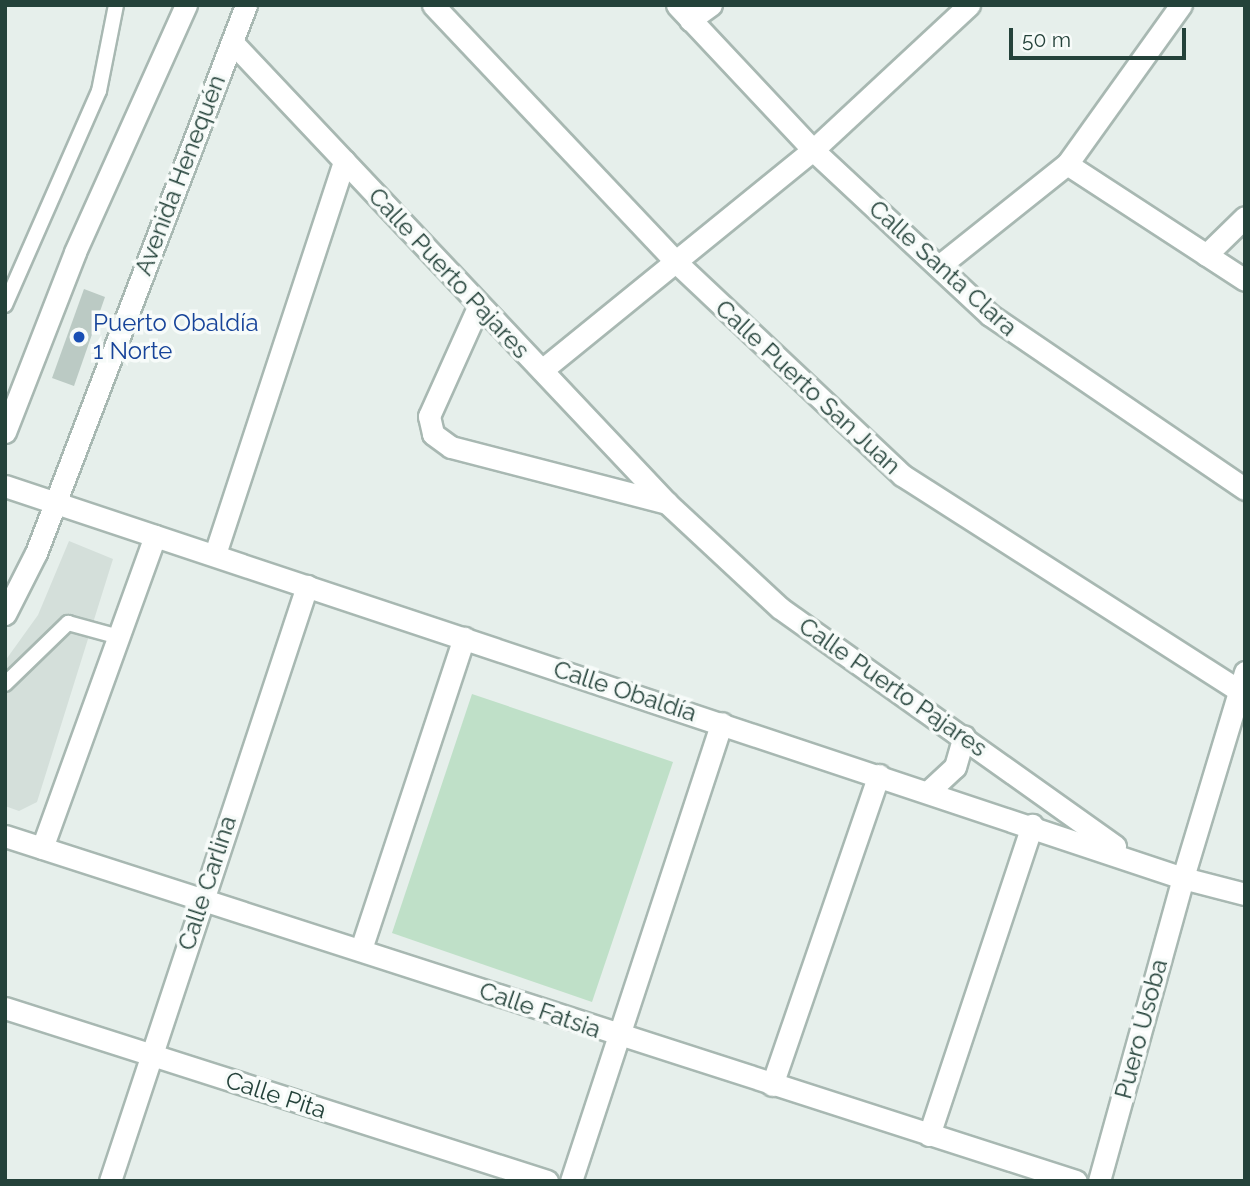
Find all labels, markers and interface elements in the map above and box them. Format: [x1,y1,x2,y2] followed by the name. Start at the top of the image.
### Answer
[1012,14,1189,58] scale bar
[1022,27,1071,52] text: 50 m
[129,71,231,279] street label: Avenida Henequén
[362,182,536,364] street label: Calle Puerto Pajares
[863,194,1023,342] street label: Calle Santa Clara
[709,294,907,480] street label: Calle Puerto San Juan
[93,309,259,365] place label: Puerto Obaldía 1 Norte
[71,329,87,345] marker: Puerto Obaldía 1 Norte
[793,611,993,763] street label: Calle Puerto Pajares
[550,654,700,728] street label: Calle Obaldía
[172,812,242,954] street label: Calle Carlina
[1109,956,1173,1102] street label: Puero Usoba
[476,976,604,1044] street label: Calle Fatsia
[222,1065,330,1125] street label: Calle Pita

